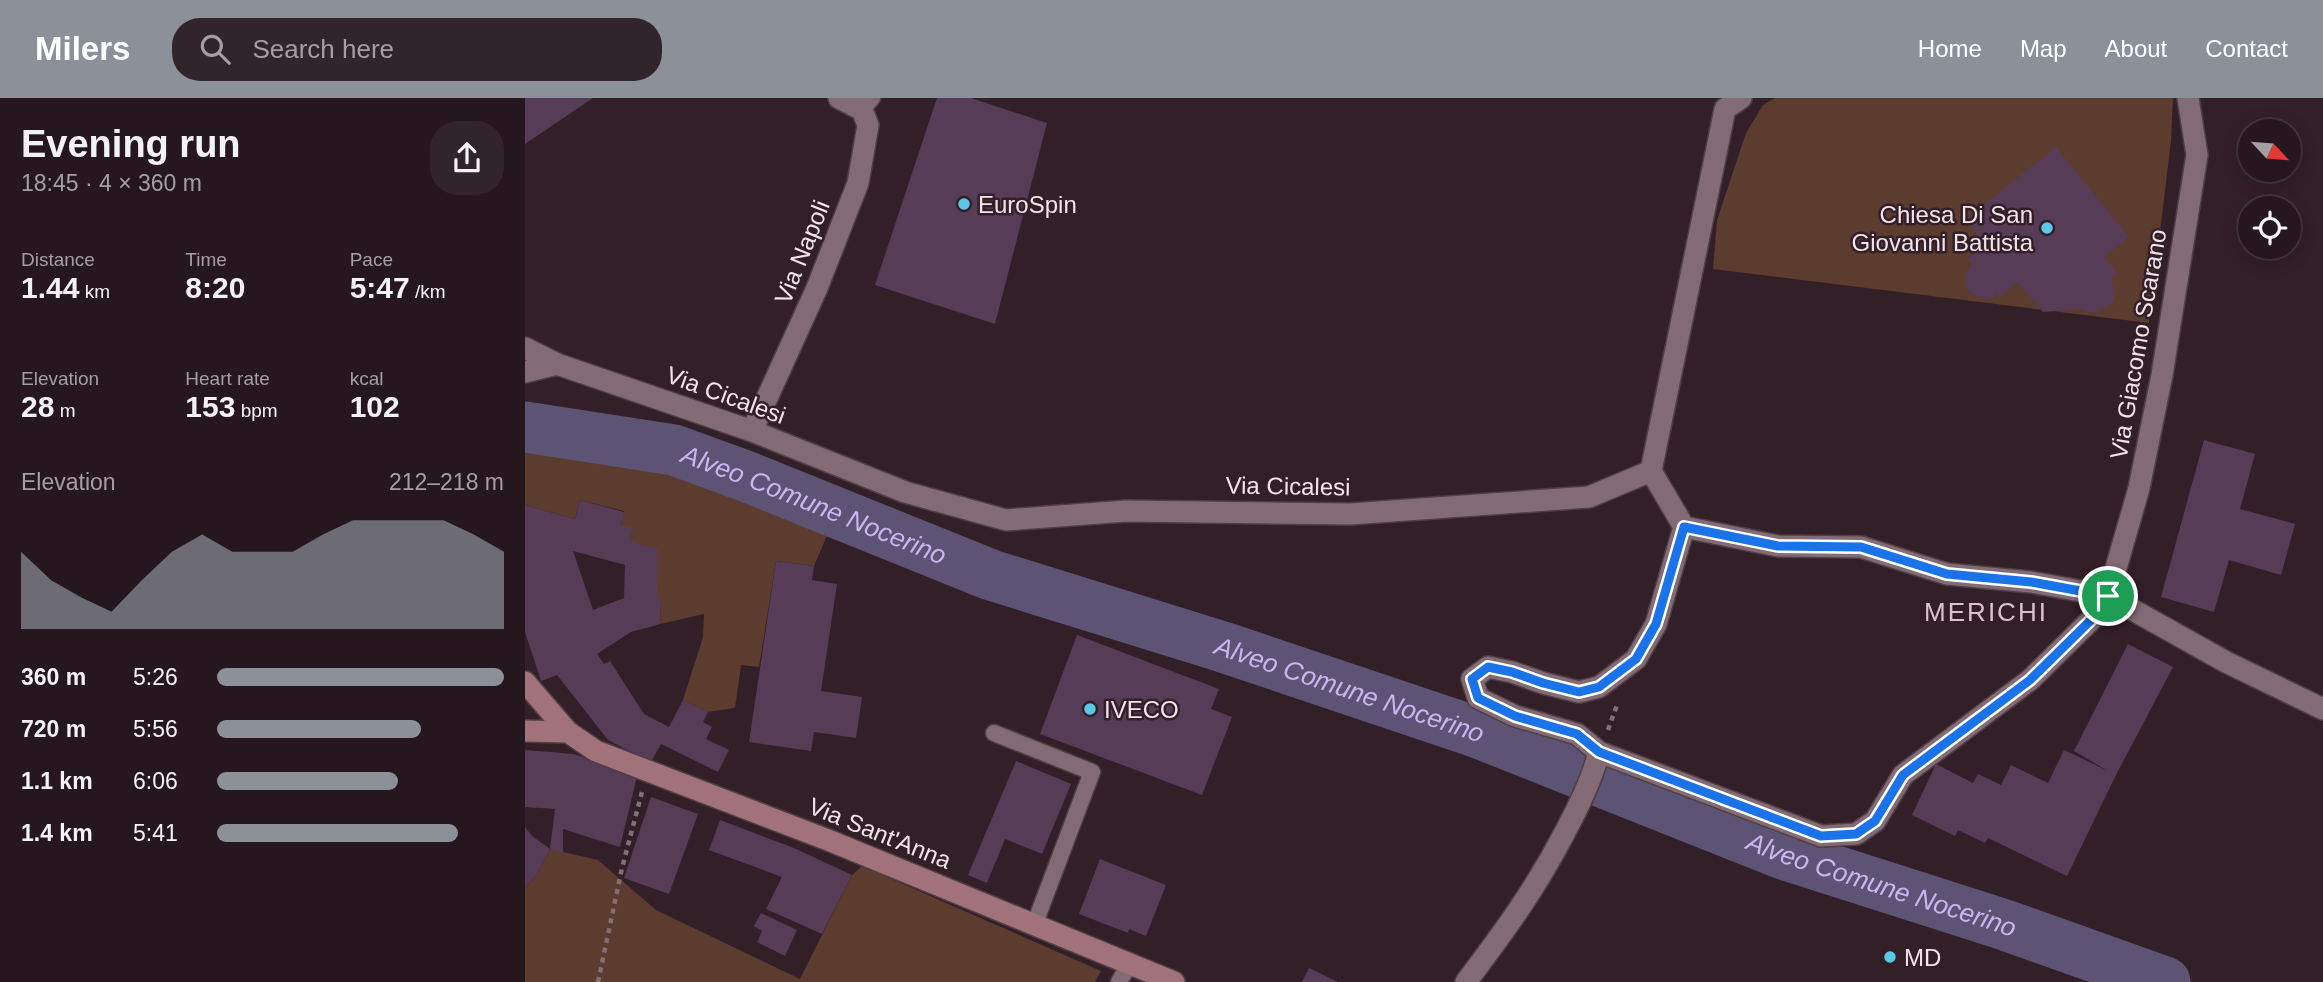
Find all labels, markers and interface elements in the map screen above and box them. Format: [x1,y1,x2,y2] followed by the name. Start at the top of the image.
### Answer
[172,18,662,81] search box
[35,30,130,67] text: Milers
[196,30,234,68] icon: search
[252,34,394,64] text: Search here
[1918,35,1982,62] text: Home
[2020,35,2067,62] text: Map
[2105,35,2167,62] text: About
[2205,35,2288,62] text: Contact
[2238,119,2301,182] north arrow
[2238,119,2301,259] map controls
[430,121,504,195] button: share
[21,123,241,165] text: Evening run
[21,170,202,196] text: 18:45 · 4 × 360 m
[978,191,1077,218] place label: EuroSpin
[769,196,835,308] street label: Via Napoli
[956,196,972,212] marker: EuroSpin
[2238,196,2301,259] button: locate
[1852,201,2034,256] place label: Chiesa Di San Giovanni Battista
[2039,220,2055,236] marker: Chiesa Di San Giovanni Battista
[2104,227,2172,461] street label: Via Giacomo Scarano
[21,249,95,270] text: Distance
[185,249,227,270] text: Time
[350,249,393,270] text: Pace
[21,271,79,304] text: 1.44
[185,271,245,304] text: 8:20
[350,271,410,304] text: 5:47
[79,281,110,302] text: km
[410,281,446,302] text: /km
[663,361,789,429] street label: Via Cicalesi
[21,368,99,389] text: Elevation
[185,368,270,389] text: Heart rate
[350,368,383,389] text: kcal
[21,390,54,423] text: 28
[185,390,235,423] text: 153
[350,390,400,423] text: 102
[54,400,75,421] text: m
[235,400,278,421] text: bpm
[676,438,951,570] water label: Alveo Comune Nocerino
[21,469,116,495] text: Elevation
[389,469,504,495] text: 212–218 m
[1225,471,1351,501] street label: Via Cicalesi
[2078,566,2138,626] pin
[2089,577,2127,615] icon: arrive
[1924,597,2048,627] district label: MERICHI
[1209,630,1489,749] water label: Alveo Comune Nocerino
[21,664,86,690] text: 360 m
[133,664,178,690] text: 5:26
[1104,696,1179,723] place label: IVECO
[1082,701,1098,717] marker: IVECO
[21,716,86,742] text: 720 m
[133,716,178,742] text: 5:56
[21,768,93,794] text: 1.1 km
[133,768,178,794] text: 6:06
[805,792,956,874] street label: Via Sant'Anna
[21,820,93,846] text: 1.4 km
[133,820,178,846] text: 5:41
[1741,825,2021,943] water label: Alveo Comune Nocerino
[1904,944,1941,971] place label: MD
[1882,949,1898,965] marker: MD

